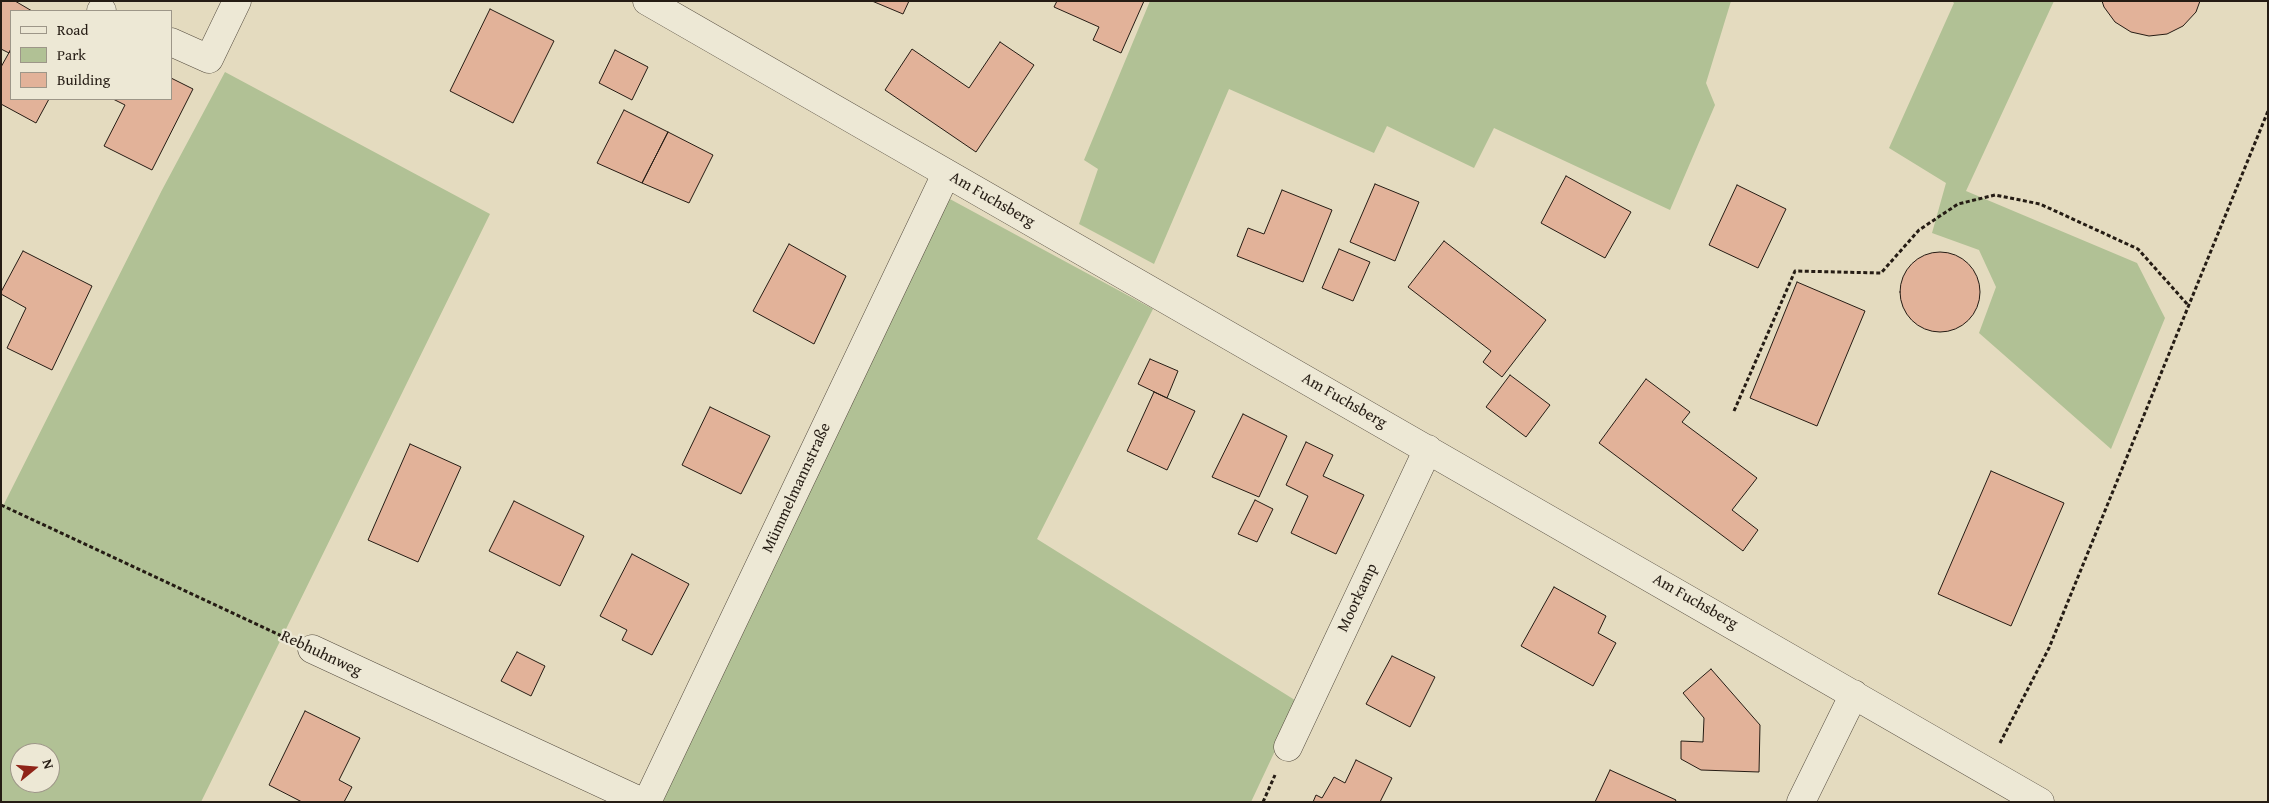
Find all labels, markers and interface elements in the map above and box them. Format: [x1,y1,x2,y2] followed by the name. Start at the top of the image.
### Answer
[10,10,172,100] legend
[57,19,88,40] text: Road
[57,44,86,65] text: Park
[57,69,110,90] text: Building
[946,168,1038,232] street label: Am Fuchsberg
[1298,369,1390,433] street label: Am Fuchsberg
[758,420,836,556] street label: Mümmelmannstraße
[1334,561,1382,635] street label: Moorkamp
[1649,570,1741,634] street label: Am Fuchsberg
[277,627,365,681] street label: Rebhuhnweg
[10,743,60,793] north arrow
[37,757,59,771] text: N

